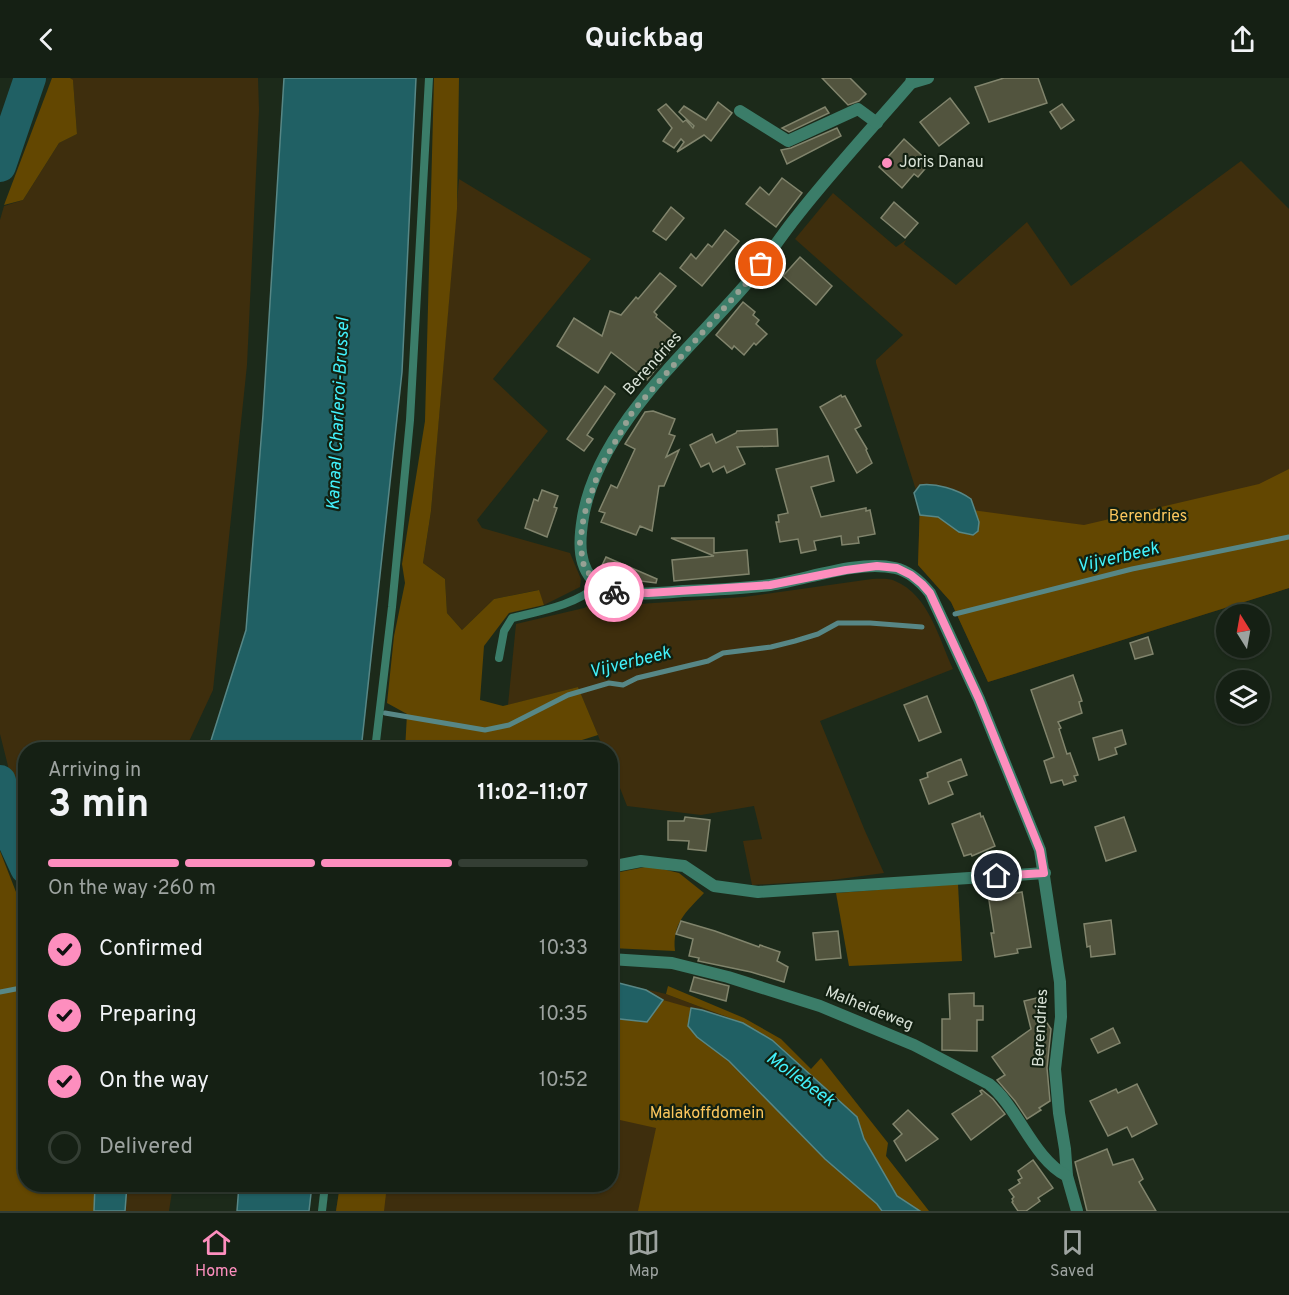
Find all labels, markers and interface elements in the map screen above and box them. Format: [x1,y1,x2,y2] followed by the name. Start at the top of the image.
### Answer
[585,22,704,56] text: Quickbag
[30,23,63,56] icon: back
[1226,23,1259,56] icon: share
[899,153,984,173] place label: Joris Danau
[880,156,894,170] marker: Joris Danau
[735,238,786,289] pin
[744,247,777,280] icon: bag
[322,316,356,511] water label: Kanaal Charleroi-Brussel
[619,328,687,400] street label: Berendries
[1109,507,1187,527] park label: Berendries
[1075,537,1162,579] water label: Vijverbeek
[584,562,644,622] courier
[598,576,631,609] icon: bike
[1216,604,1270,658] north arrow
[1216,604,1270,724] map controls
[587,642,674,684] water label: Vijverbeek
[1216,670,1270,724] button: layers
[48,758,141,784] text: Arriving in
[477,780,588,807] text: 11:02–11:07
[48,782,149,831] text: 3 min
[971,850,1022,901] pin
[980,859,1013,892] icon: home
[48,876,216,902] text: On the way · 260 m
[48,933,81,966] icon: check
[99,936,203,963] text: Confirmed
[539,936,588,962] text: 10:33
[822,982,916,1036] street label: Malheideweg
[1029,988,1053,1068] street label: Berendries
[48,999,81,1032] icon: check
[99,1002,197,1029] text: Preparing
[539,1002,588,1028] text: 10:35
[761,1047,840,1113] water label: Mollebeek
[48,1065,81,1098] icon: check
[99,1068,209,1095] text: On the way
[539,1068,588,1094] text: 10:52
[650,1104,764,1124] park label: Malakoffdomein
[99,1134,193,1161] text: Delivered
[195,1226,237,1282] tab: Home
[627,1226,660,1282] tab: Map
[1050,1226,1094,1282] tab: Saved

